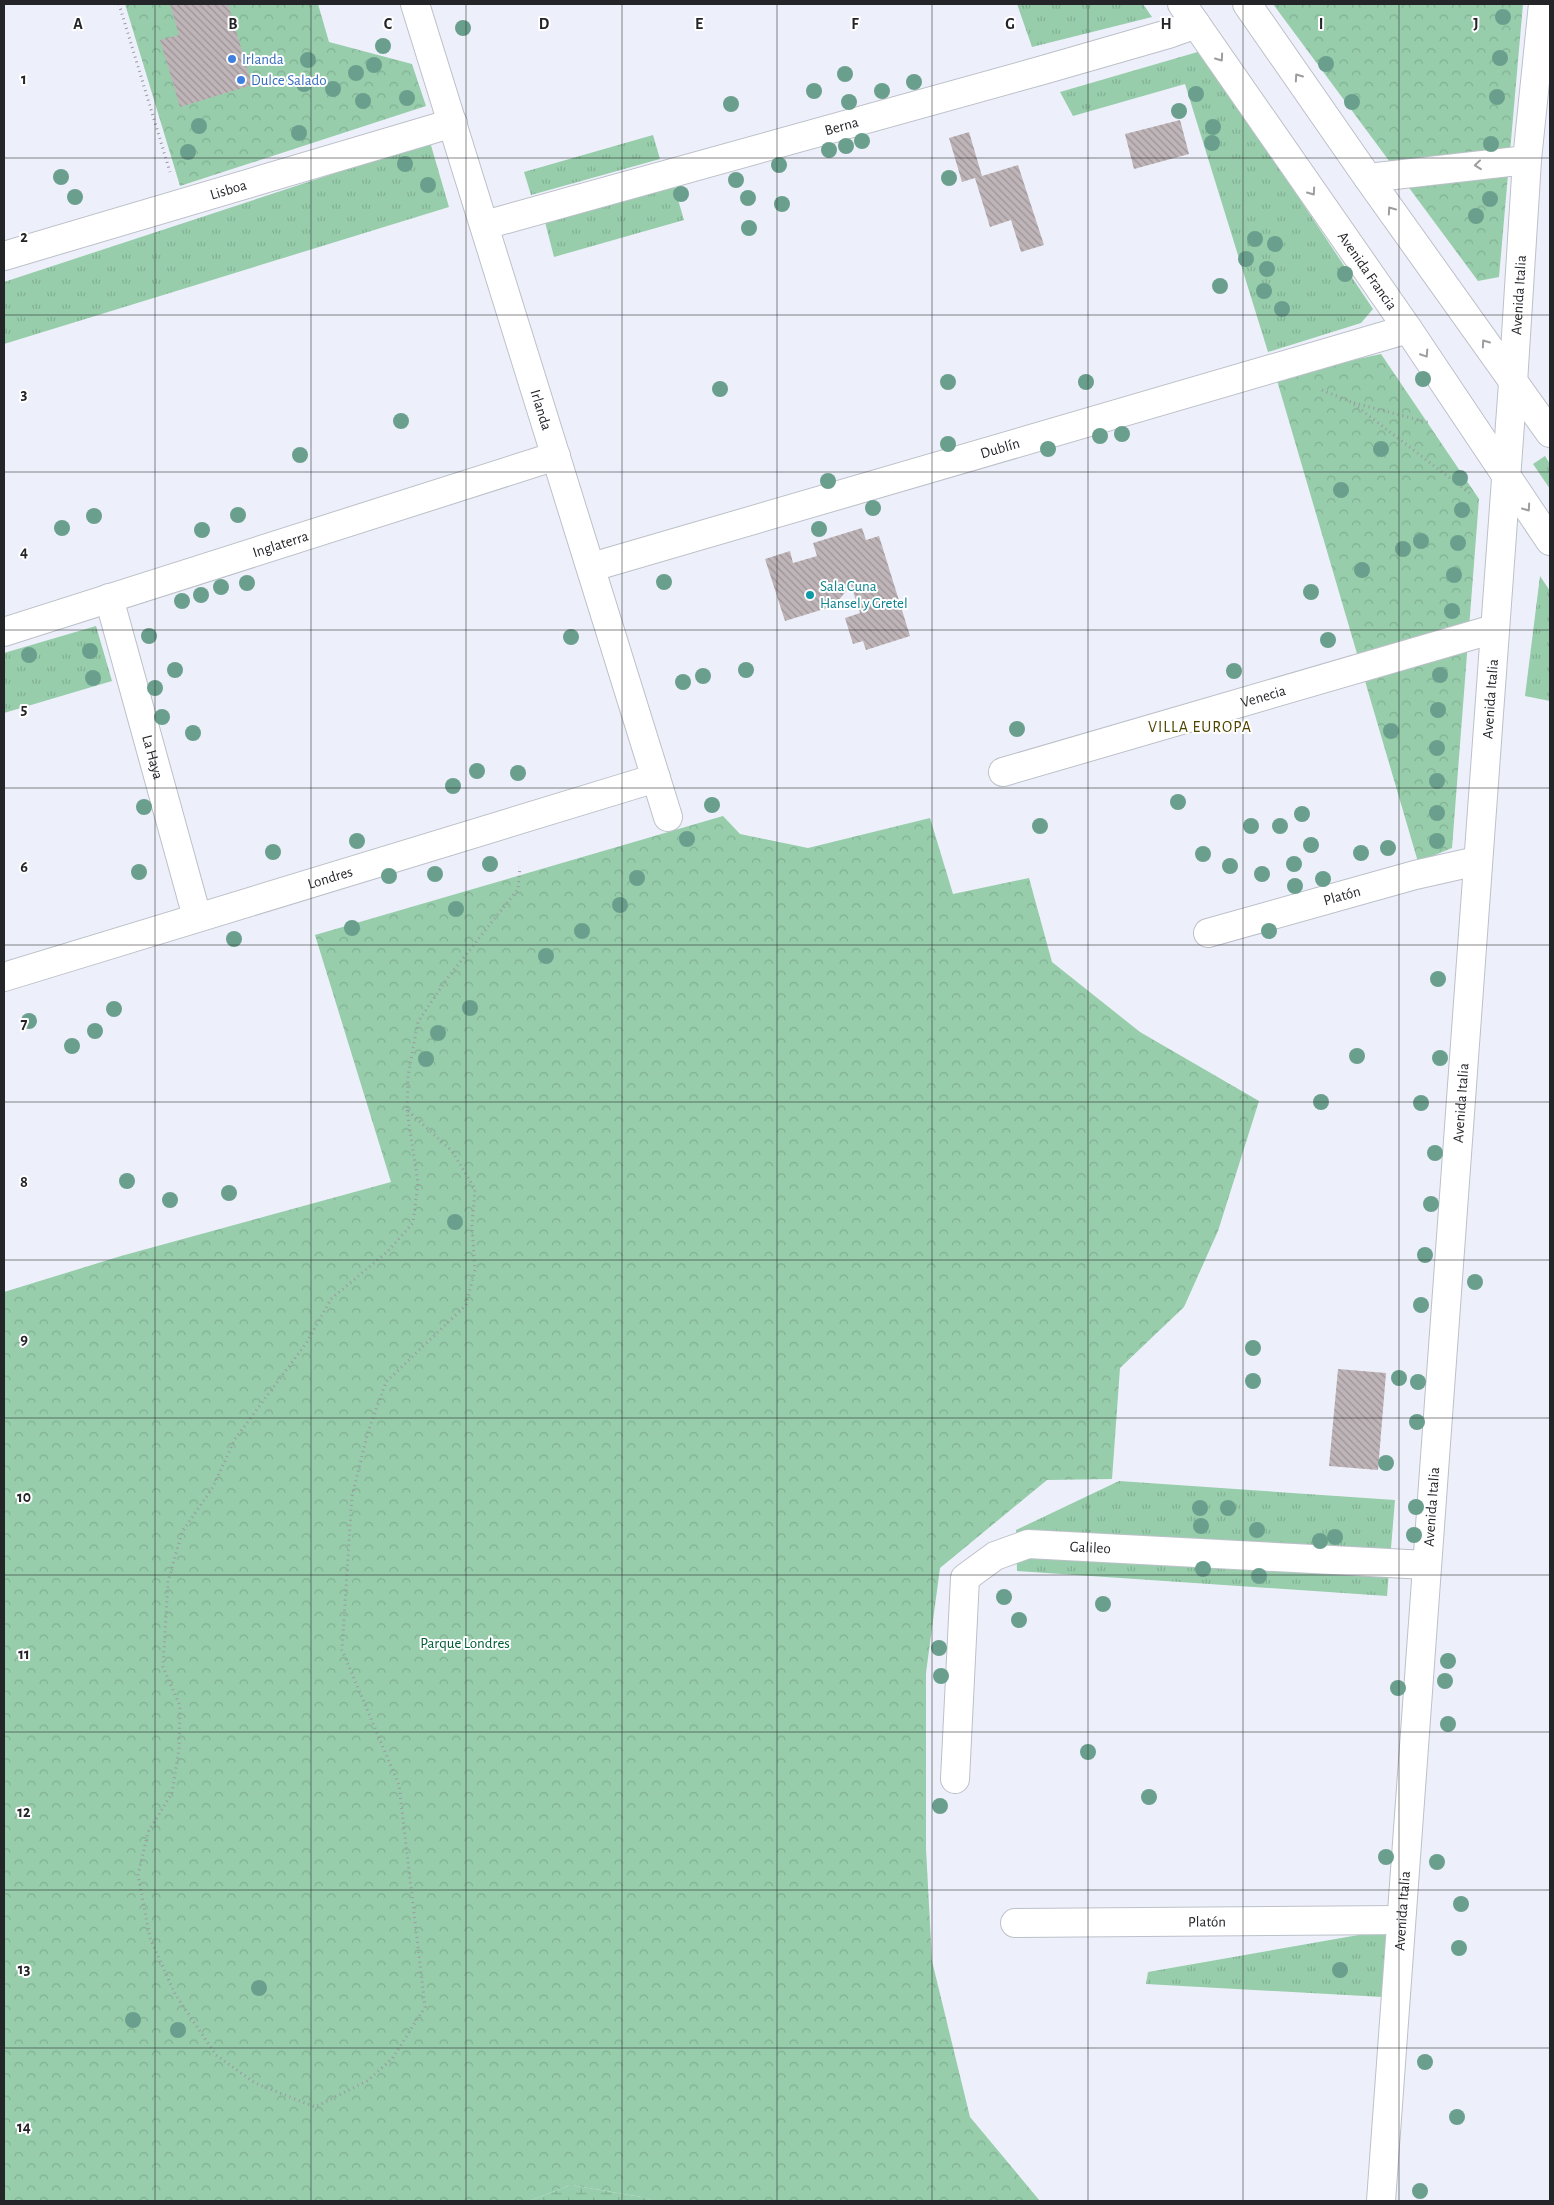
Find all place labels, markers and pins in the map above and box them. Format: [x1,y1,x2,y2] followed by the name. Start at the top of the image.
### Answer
[242,52,284,67] place label: Irlanda
[226,53,238,65] marker: Irlanda
[251,73,327,88] place label: Dulce Salado
[235,74,247,86] marker: Dulce Salado
[820,579,908,611] place label: Sala Cuna Hansel y Gretel
[804,589,816,601] marker: Sala Cuna Hansel y Gretel

